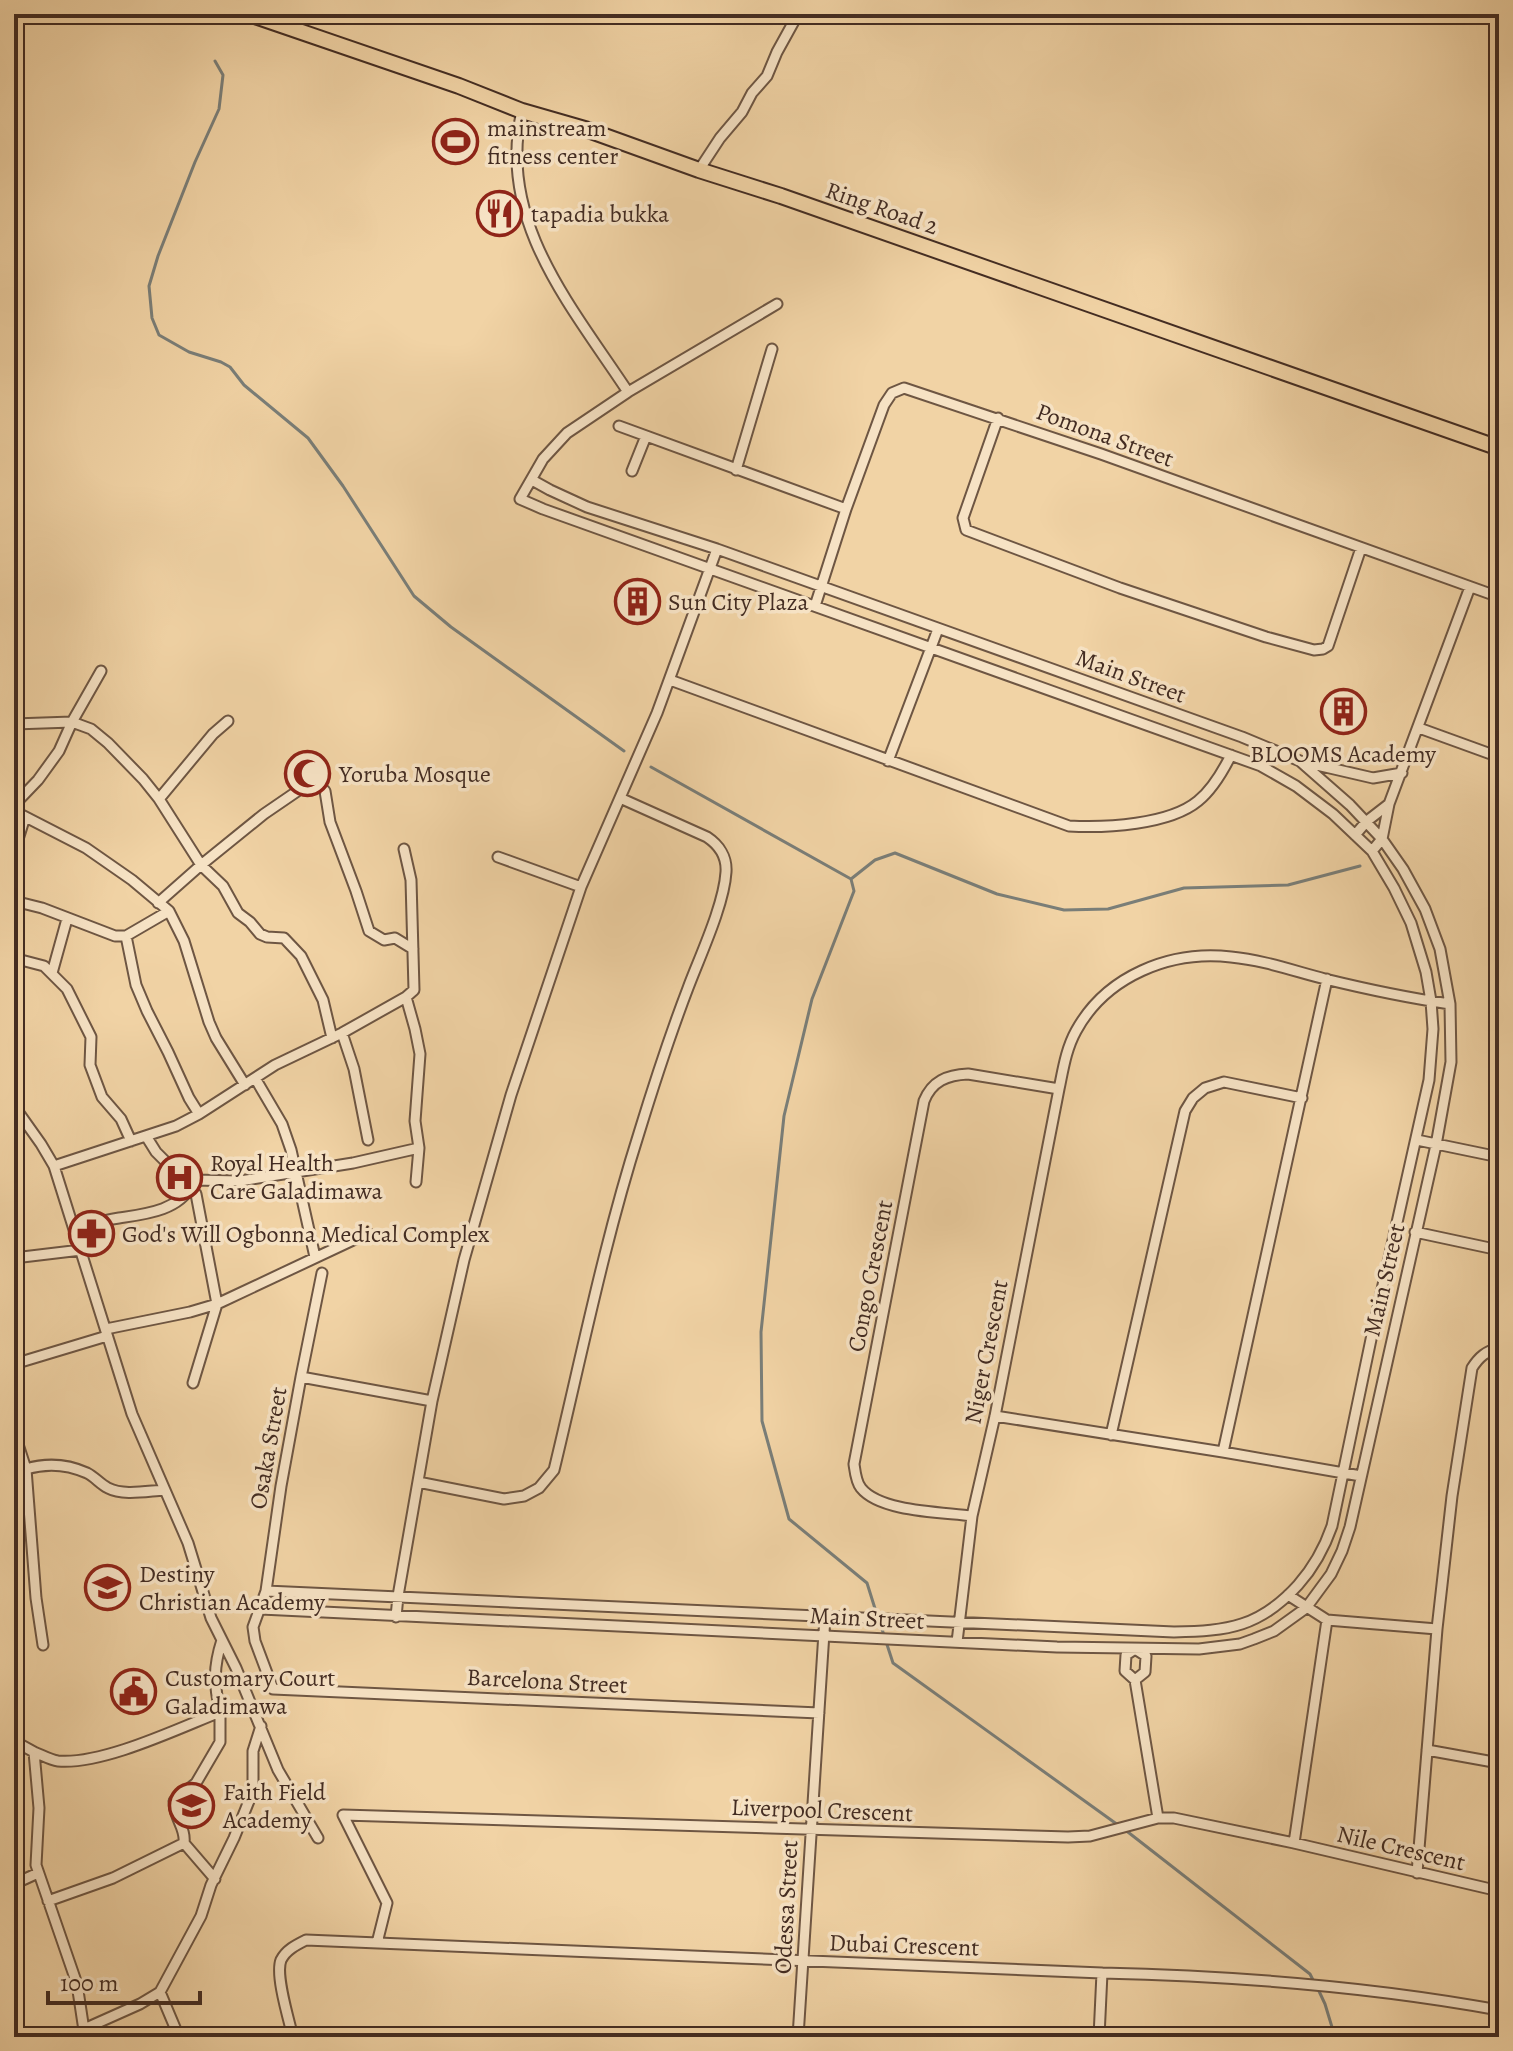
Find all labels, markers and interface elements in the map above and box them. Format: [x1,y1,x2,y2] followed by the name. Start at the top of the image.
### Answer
[487,112,619,172] place label: mainstream fitness center
[432,118,480,166] sports icon: mainstream fitness center
[821,174,943,242] street label: Ring Road 2
[476,190,524,238] restaurant icon: tapadia bukka
[531,198,670,230] place label: tapadia bukka
[1032,395,1178,475] street label: Pomona Street
[613,578,661,626] building icon: Sun City Plaza
[668,586,810,618] place label: Sun City Plaza
[1072,641,1191,711] street label: Main Street
[1319,688,1367,736] building icon: BLOOMS Academy
[1250,738,1436,770] place label: BLOOMS Academy
[284,750,332,798] mosque icon: Yoruba Mosque
[338,758,491,790] place label: Yoruba Mosque
[210,1147,384,1207] place label: Royal Health Care Galadimawa
[155,1153,203,1201] hospital icon: Royal Health Care Galadimawa
[840,1197,900,1355] street label: Congo Crescent
[67,1210,115,1258] pharmacy icon: God's Will Ogbonna Medical Complex
[122,1218,490,1250] place label: God's Will Ogbonna Medical Complex
[1355,1220,1413,1340] street label: Main Street
[956,1277,1016,1427] street label: Niger Crescent
[241,1384,295,1512] street label: Osaka Street
[139,1558,325,1618] place label: Destiny Christian Academy
[84,1564,132,1612] school or university icon: Destiny Christian Academy
[809,1599,925,1637] street label: Main Street
[466,1661,628,1701] street label: Barcelona Street
[165,1662,335,1722] place label: Customary Court Galadimawa
[110,1668,158,1716] public building icon: Customary Court Galadimawa
[222,1776,326,1836] place label: Faith Field Academy
[168,1782,216,1830] school or university icon: Faith Field Academy
[731,1791,914,1829] street label: Liverpool Crescent
[1334,1818,1468,1878] street label: Nile Crescent
[767,1839,806,1975] street label: Odessa Street
[828,1926,980,1964] street label: Dubai Crescent
[48,1955,200,2005] scale bar
[60,1967,119,1999] text: 100 m

